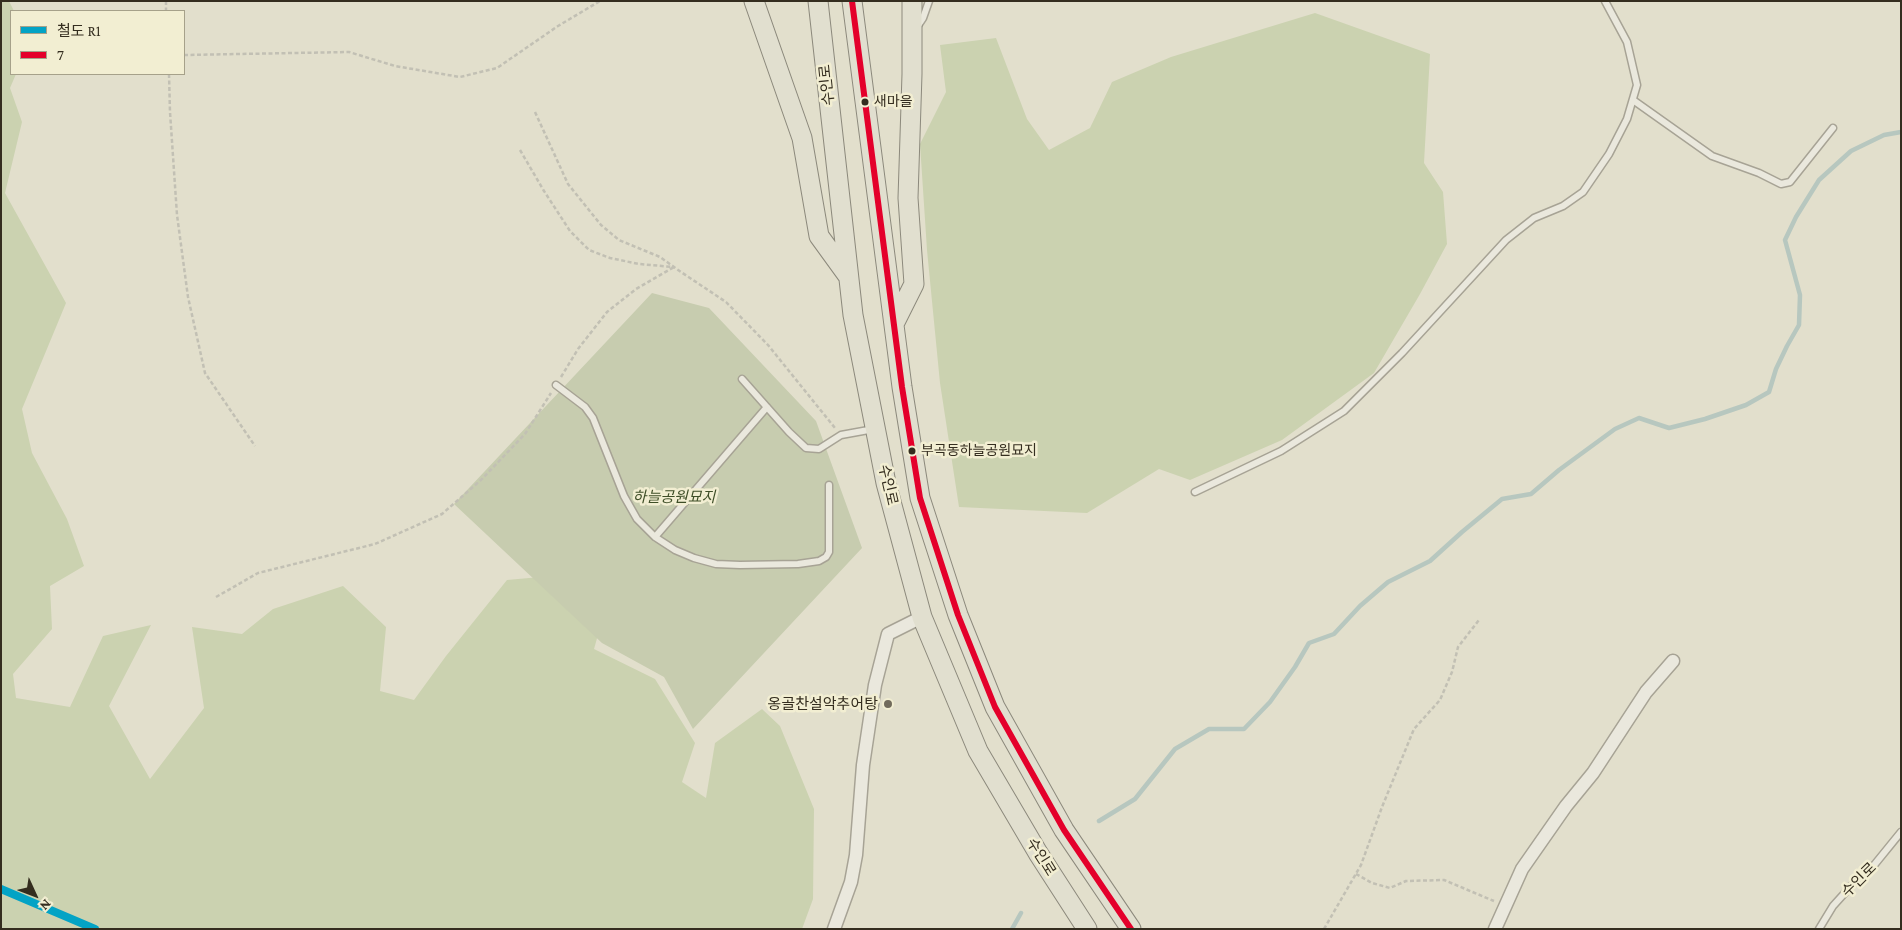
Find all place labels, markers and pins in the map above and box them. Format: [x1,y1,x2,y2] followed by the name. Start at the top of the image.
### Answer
[874,94,913,110] place label: 새마을
[860,97,870,107] marker: 새마을
[921,443,1037,459] place label: 부곡동하늘공원묘지
[907,446,917,456] marker: 부곡동하늘공원묘지
[768,695,878,713] place label: 옹골찬설악추어탕
[882,698,894,710] marker: 옹골찬설악추어탕

